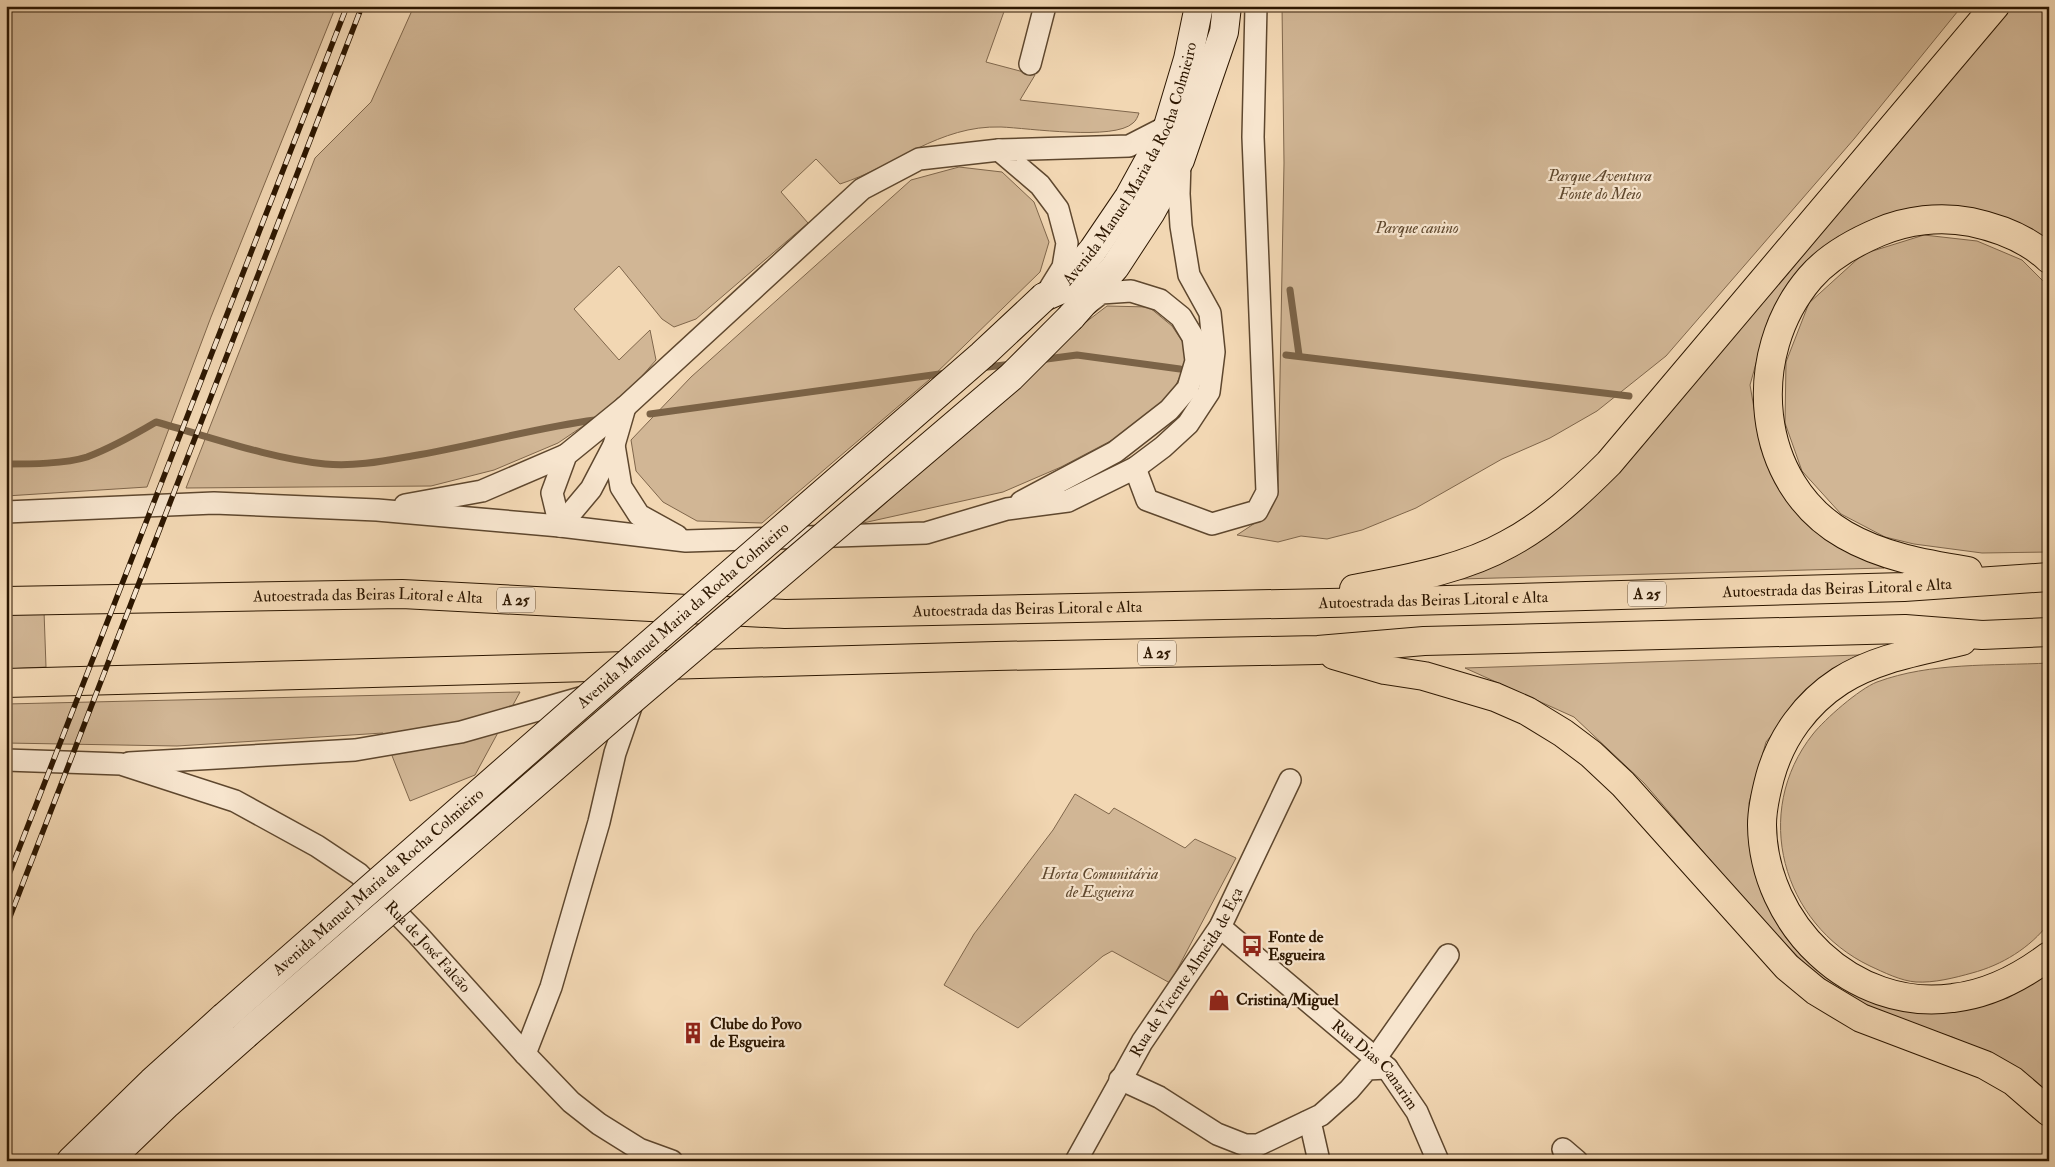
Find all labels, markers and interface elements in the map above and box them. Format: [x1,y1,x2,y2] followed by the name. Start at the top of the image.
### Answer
[1058,40,1201,290] street label: Avenida Manuel Maria da Rocha Colmieiro
[1547,166,1652,204] park label: Parque Aventura Fonte do Meio
[1374,218,1459,238] park label: Parque canino
[572,517,793,713] street label: Avenida Manuel Maria da Rocha Colmieiro
[1721,574,1953,602] street label: Autoestrada das Beiras Litoral e Alta
[1628,582,1666,606] road number: A 25
[252,584,484,608] street label: Autoestrada das Beiras Litoral e Alta
[1317,587,1549,613] street label: Autoestrada das Beiras Litoral e Alta
[497,588,535,612] road number: A 25
[911,597,1143,621] street label: Autoestrada das Beiras Litoral e Alta
[1138,640,1176,666] road number: A 25
[268,784,488,981] street label: Avenida Manuel Maria da Rocha Colmieiro
[1041,864,1158,902] park label: Horta Comunitária de Esgueira
[1126,884,1248,1061] street label: Rua de Vicente Almeida de Eça
[380,897,475,997] street label: Rua de José Falcão
[1268,927,1325,966] place label: Fonte de Esgueira
[1239,933,1265,959] bus stop icon: Fonte de Esgueira
[1206,987,1232,1013] shop icon: Cristina/Miguel
[1236,990,1339,1011] place label: Cristina/Miguel
[710,1014,802,1053] place label: Clube do Povo de Esgueira
[1327,1015,1423,1114] street label: Rua Dias Canarim
[680,1020,706,1046] building icon: Clube do Povo de Esgueira

